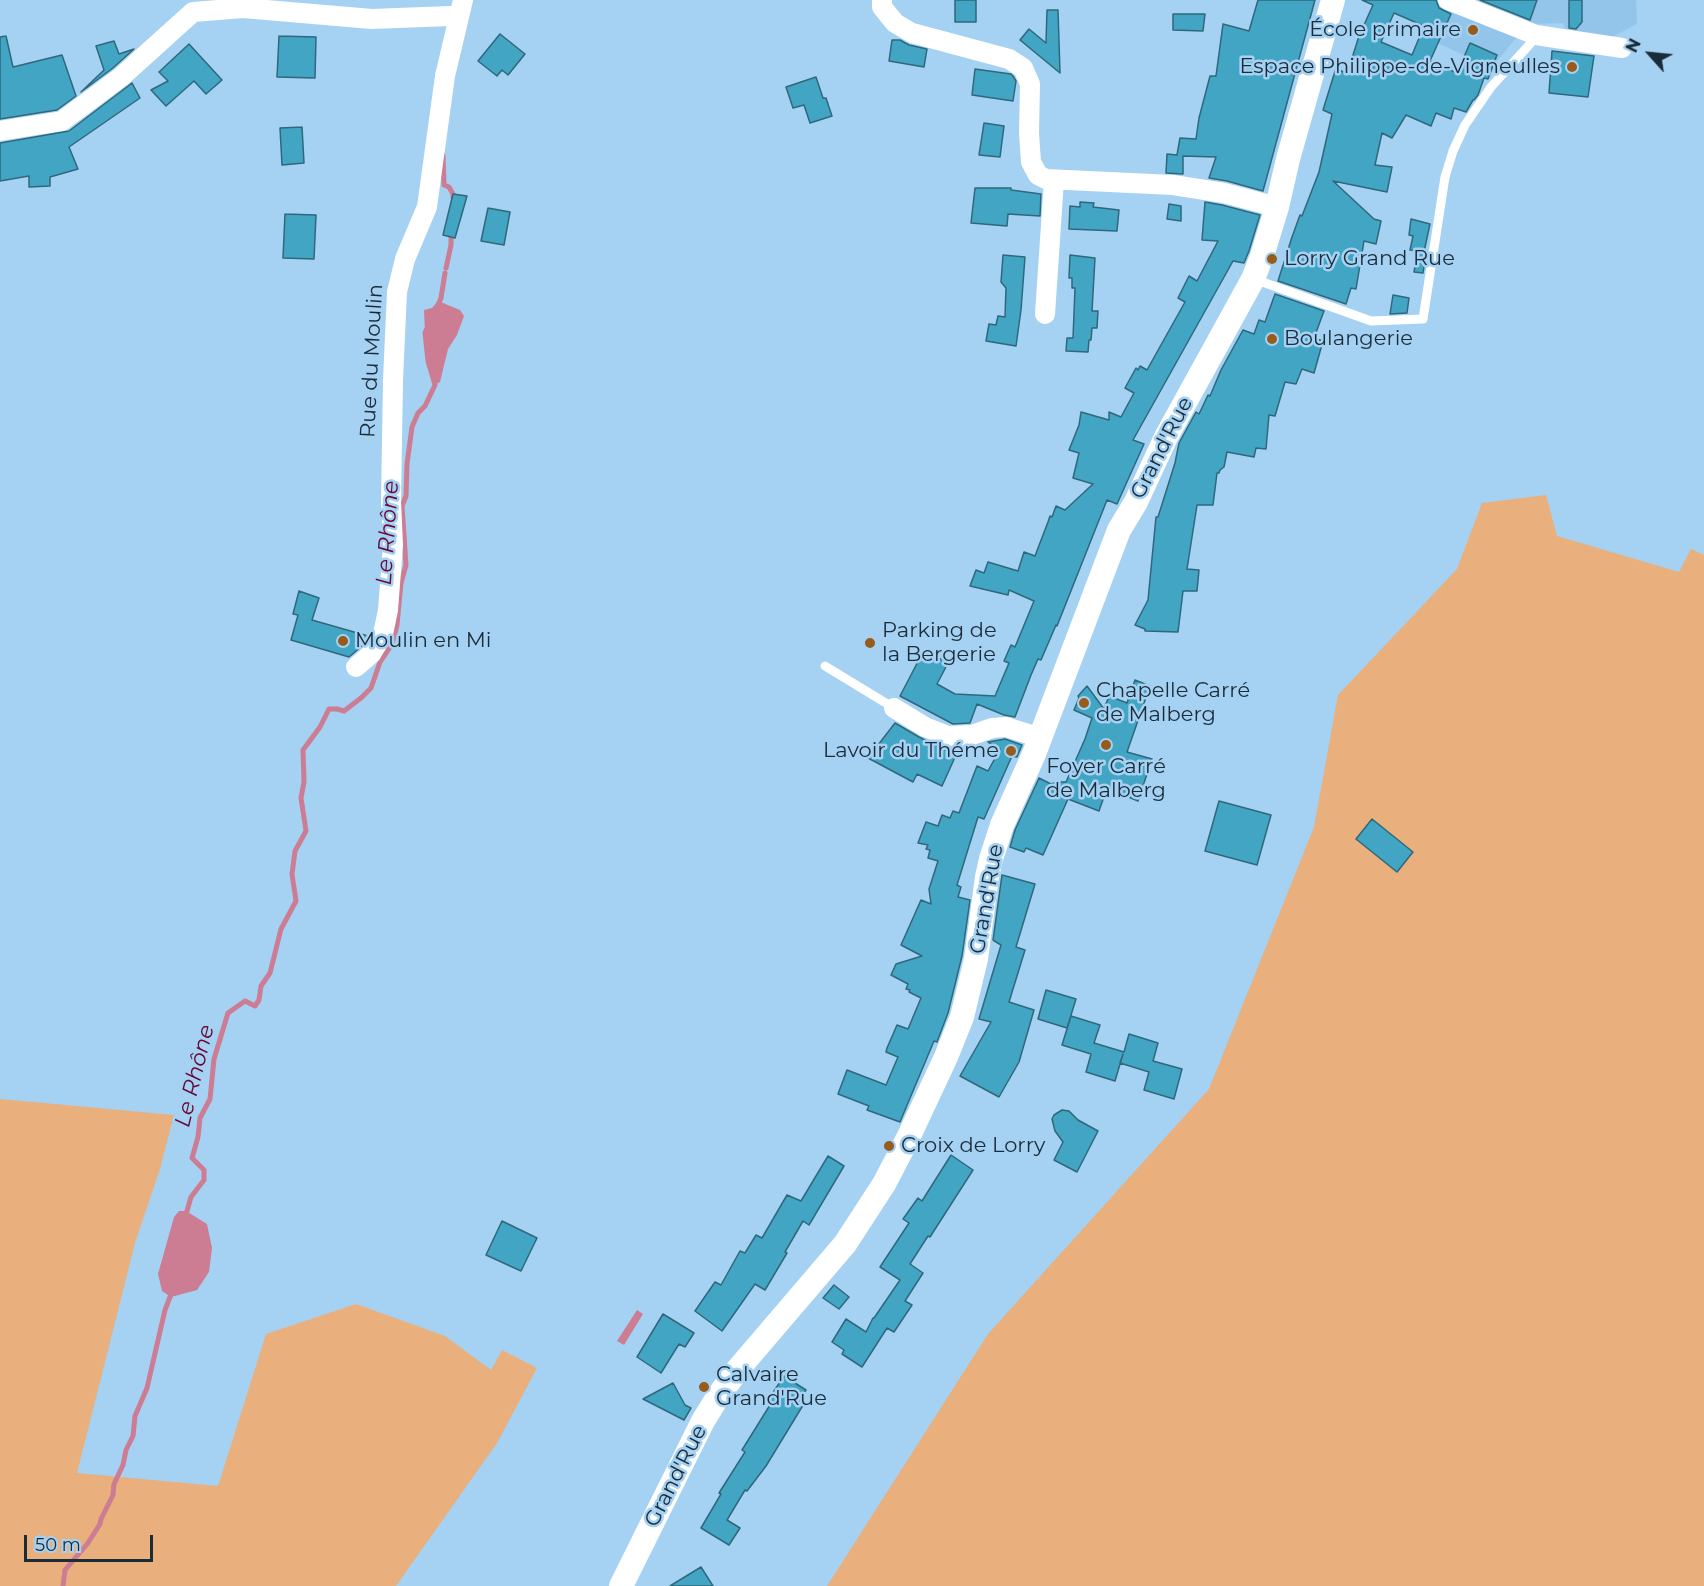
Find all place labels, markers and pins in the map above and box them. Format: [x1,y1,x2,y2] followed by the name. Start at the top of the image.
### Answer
[1309,17,1461,43] place label: École primaire
[1466,23,1480,37] marker: École primaire
[1239,54,1560,80] place label: Espace Philippe-de-Vigneulles
[1565,60,1579,74] marker: Espace Philippe-de-Vigneulles
[1284,246,1455,272] place label: Lorry Grand Rue
[1265,252,1279,266] marker: Lorry Grand Rue
[1284,326,1413,352] place label: Boulangerie
[1265,332,1279,346] marker: Boulangerie
[882,618,997,668] place label: Parking de la Bergerie
[355,628,491,654] place label: Moulin en Mi
[336,634,350,648] marker: Moulin en Mi
[863,636,877,650] marker: Parking de la Bergerie
[1096,678,1250,728] place label: Chapelle Carré de Malberg
[1077,696,1091,710] marker: Chapelle Carré de Malberg
[823,738,999,764] place label: Lavoir du Théme
[1099,738,1113,752] marker: Foyer Carré de Malberg
[1004,744,1018,758] marker: Lavoir du Théme
[1046,754,1166,804] place label: Foyer Carré de Malberg
[901,1133,1045,1159] place label: Croix de Lorry
[882,1139,896,1153] marker: Croix de Lorry
[716,1362,827,1412] place label: Calvaire Grand'Rue
[697,1380,711,1394] marker: Calvaire Grand'Rue

